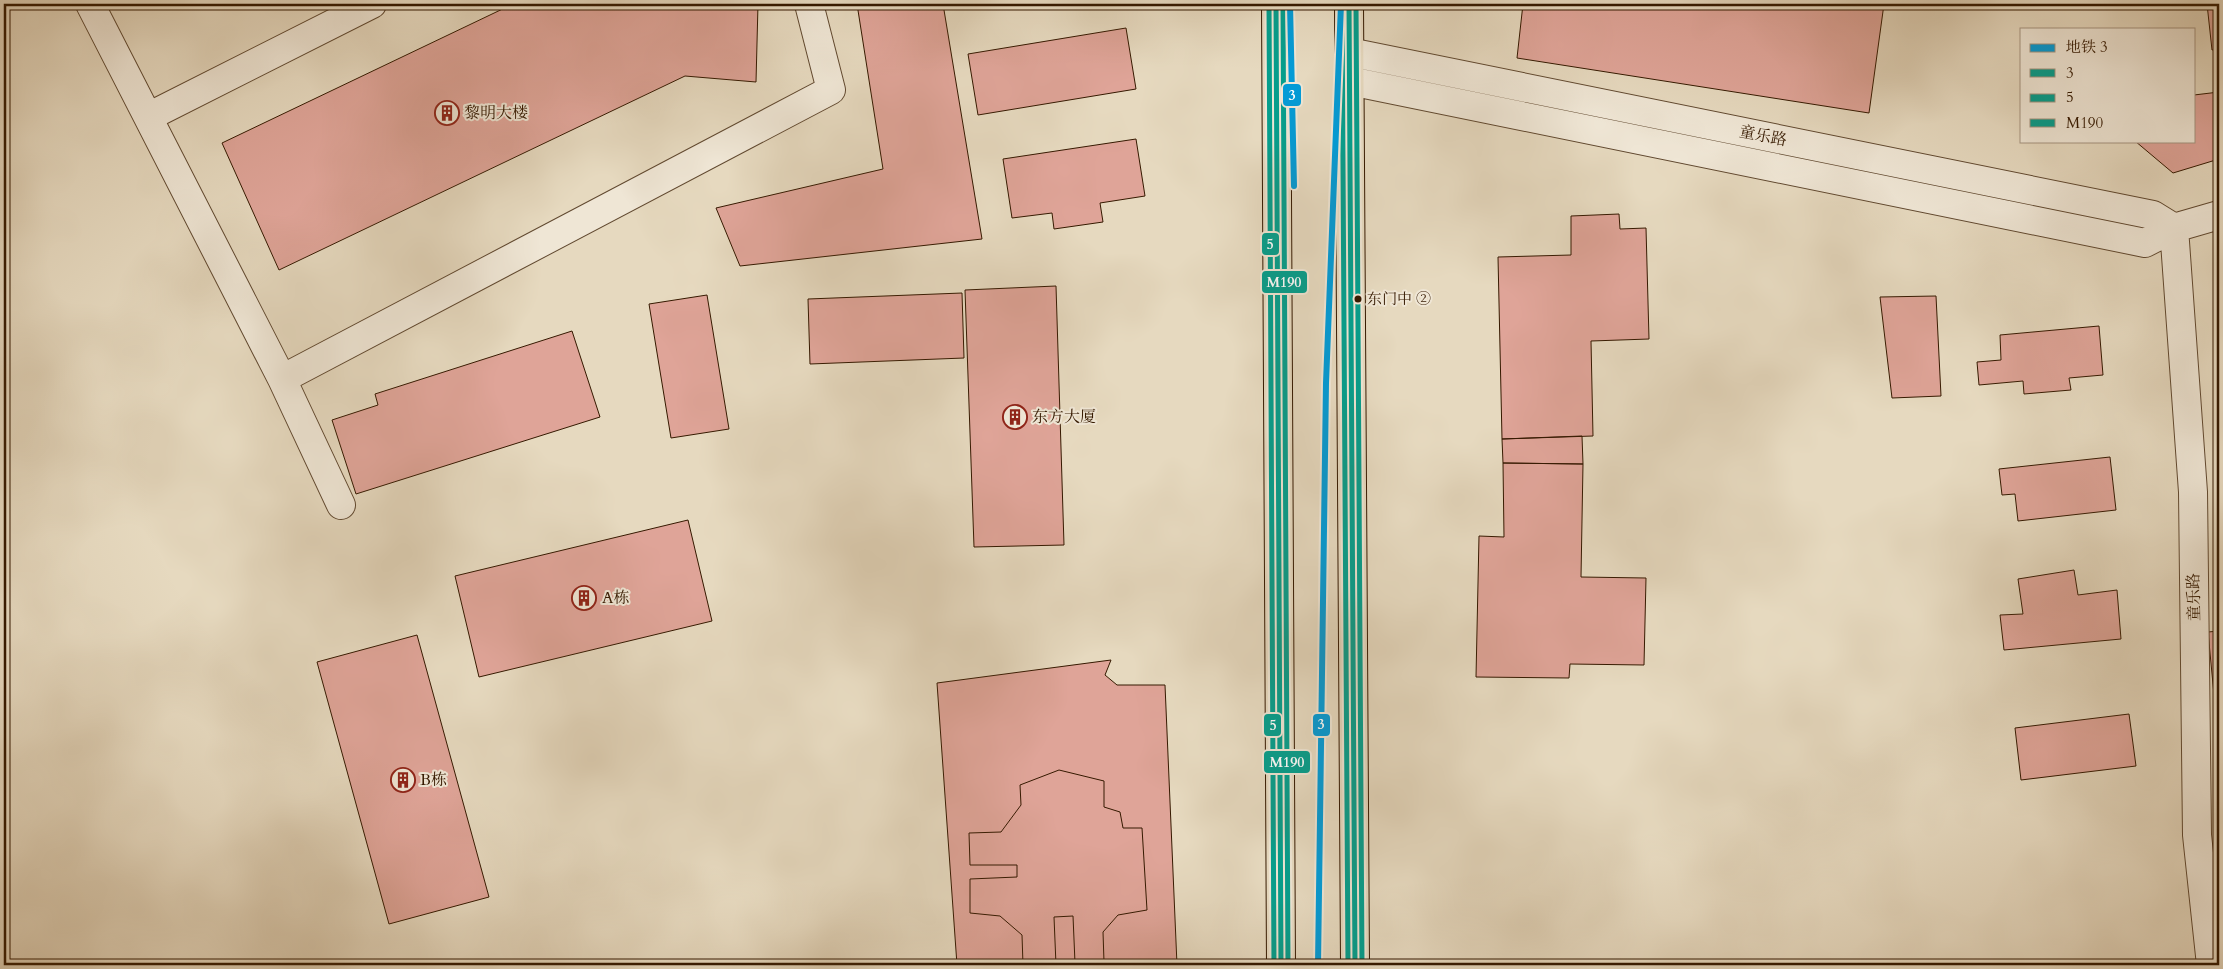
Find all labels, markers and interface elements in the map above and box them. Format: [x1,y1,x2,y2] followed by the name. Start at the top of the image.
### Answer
[2020,28,2196,142] legend
[2066,37,2108,57] text: 地铁 3
[2066,63,2074,83] text: 3
[1282,83,1302,107] line badge: 3
[1288,86,1296,105] text: 3
[2066,87,2074,107] text: 5
[434,100,460,126] building icon: 黎明大楼
[464,102,528,124] place label: 黎明大楼
[2066,113,2103,133] text: M190
[1737,121,1789,151] street label: 童乐路
[1261,232,1280,256] line badge: 5
[1266,235,1274,254] text: 5
[1261,270,1308,294] line badge: M190
[1266,273,1302,292] text: M190
[1367,289,1431,309] place label: 东门中 ②
[1353,294,1363,304] marker: 东门中 ②
[1002,404,1028,430] building icon: 东方大厦
[1032,406,1096,428] place label: 东方大厦
[2183,573,2205,621] street label: 童乐路
[571,585,597,611] building icon: A栋
[602,587,629,609] place label: A栋
[1263,713,1282,737] line badge: 5
[1312,713,1331,737] line badge: 3
[1317,715,1325,734] text: 3
[1269,716,1277,735] text: 5
[1263,750,1311,774] line badge: M190
[1269,753,1305,772] text: M190
[390,767,416,793] building icon: B栋
[420,769,447,791] place label: B栋

